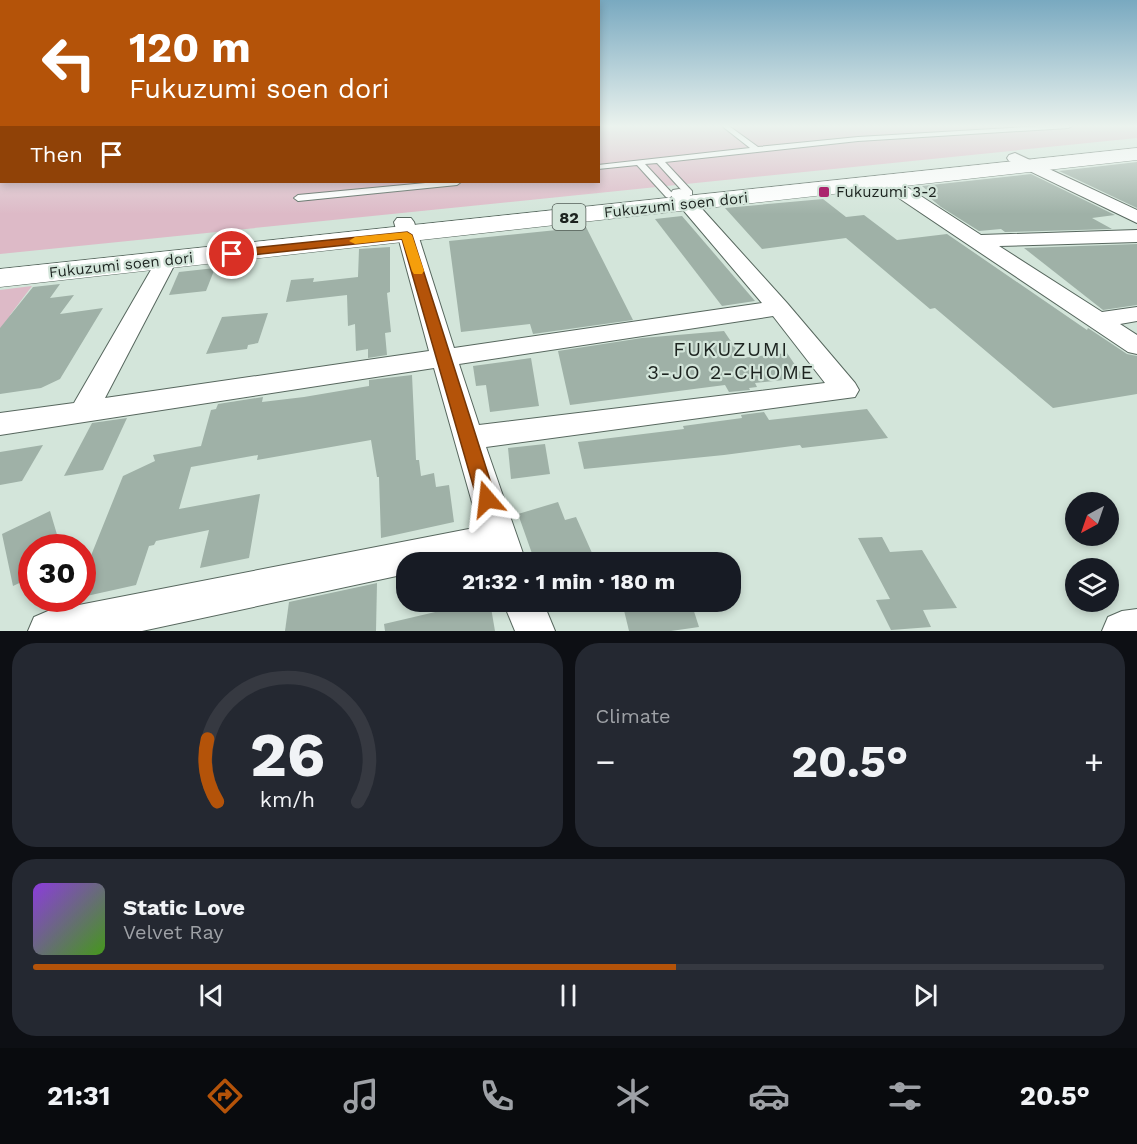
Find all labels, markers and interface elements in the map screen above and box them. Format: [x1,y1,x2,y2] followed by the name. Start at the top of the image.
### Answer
[129,23,251,72] text: 120 m
[30,24,108,102] icon: left
[129,73,389,105] text: Fukuzumi soen dori
[95,138,128,171] icon: arrive
[30,142,83,167] text: Then
[836,183,937,201] place label: Fukuzumi 3-2
[817,185,831,199] marker: Fukuzumi 3-2
[603,188,749,222] street label: Fukuzumi soen dori
[552,204,586,230] road number: 82
[206,228,257,279] pin
[215,237,248,270] icon: arrive
[48,248,194,282] street label: Fukuzumi soen dori
[647,337,815,384] district label: FUKUZUMI 3-JO 2-CHOME
[455,467,519,531] position arrow
[1065,492,1119,546] north arrow
[1065,492,1119,612] map controls
[18,534,96,612] speed limit sign: 30
[1065,558,1119,612] button: layers
[462,569,675,594] text: 21:32 · 1 min · 180 m
[596,704,671,728] text: Climate
[249,718,325,791] text: 26
[791,735,908,788] text: 20.5°
[596,742,615,781] text: −
[1084,742,1104,781] text: +
[260,787,315,812] text: km/h
[123,895,245,920] text: Static Love
[123,920,224,944] text: Velvet Ray
[195,979,228,1012] icon: previous
[552,979,585,1012] icon: pause
[909,979,942,1012] icon: next
[204,1075,246,1117] icon: directions
[340,1075,382,1117] icon: music
[476,1075,518,1117] icon: phone
[612,1075,654,1117] icon: climate
[748,1075,790,1117] icon: car
[884,1075,926,1117] icon: filters
[47,1080,110,1112] text: 21:31
[1020,1080,1090,1112] text: 20.5°

